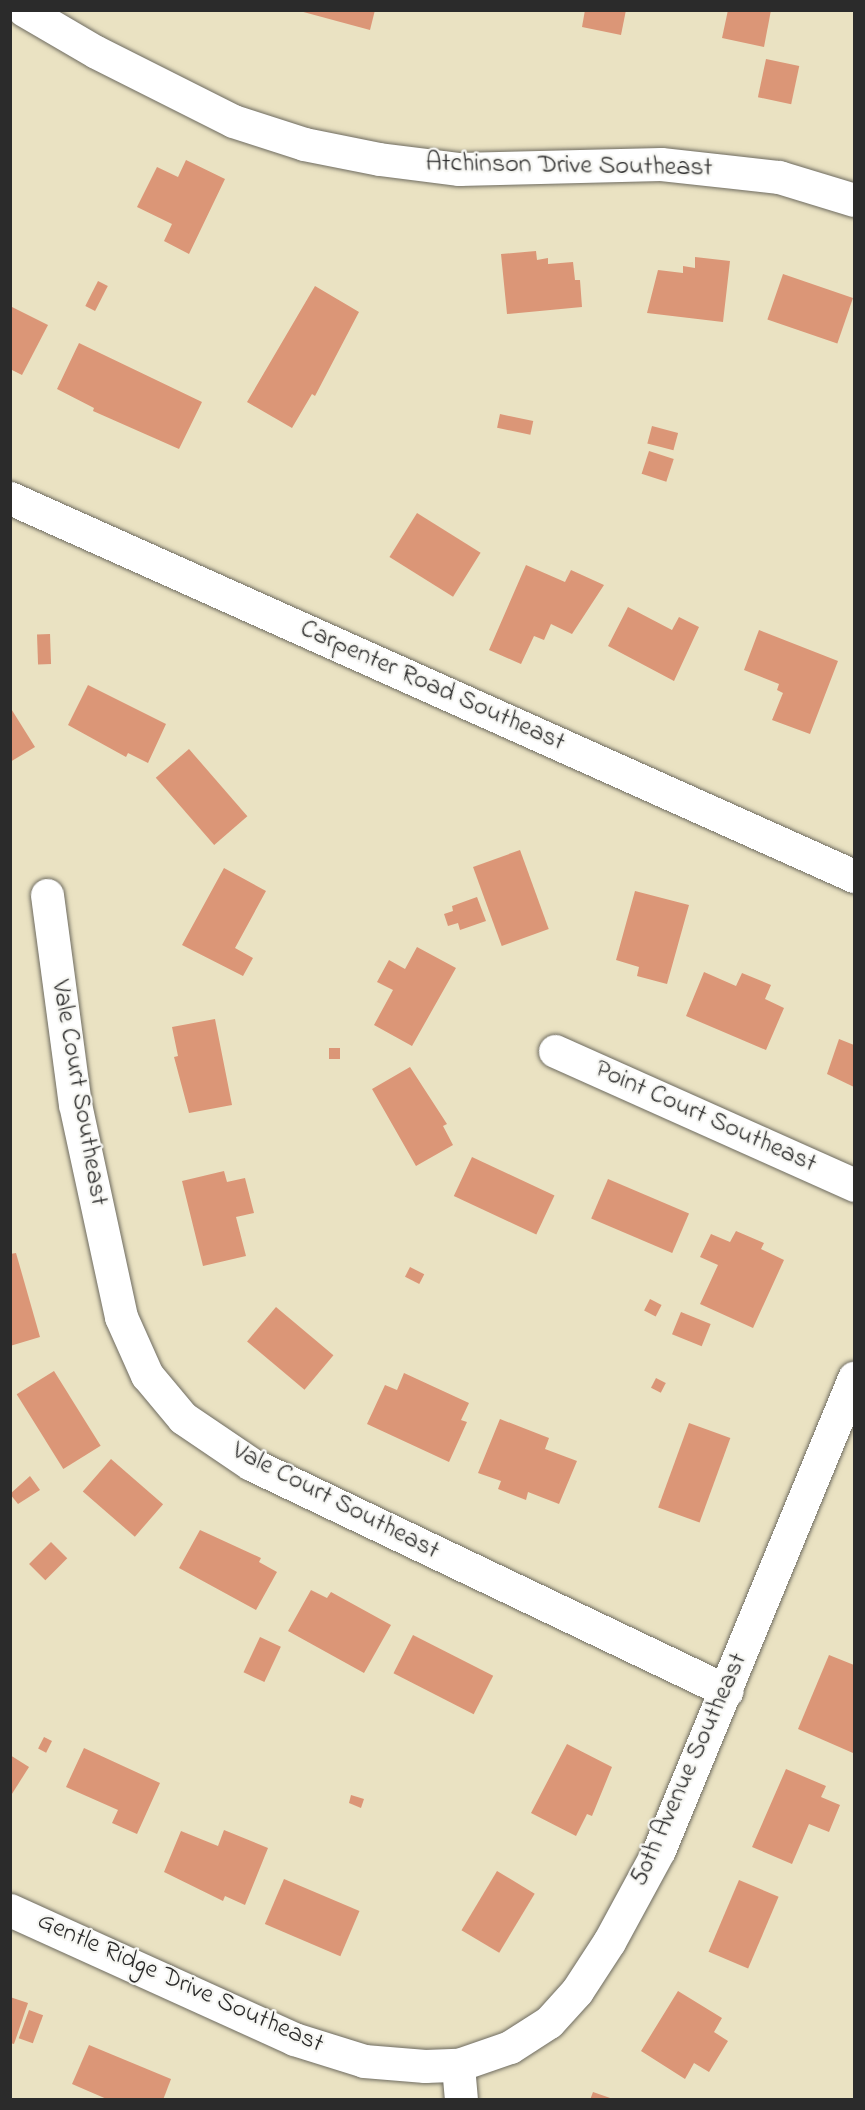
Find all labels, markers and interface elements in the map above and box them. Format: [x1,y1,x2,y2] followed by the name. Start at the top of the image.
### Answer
[425,149,713,185] street label: Atchinson Drive Southeast
[295,614,569,760] street label: Carpenter Road Southeast
[43,978,113,1208] street label: Vale Court Southeast
[589,1055,821,1181] street label: Point Court Southeast
[226,1436,444,1568] street label: Vale Court Southeast
[625,1649,755,1891] street label: 50th Avenue Southeast
[32,1907,328,2061] street label: Gentle Ridge Drive Southeast

